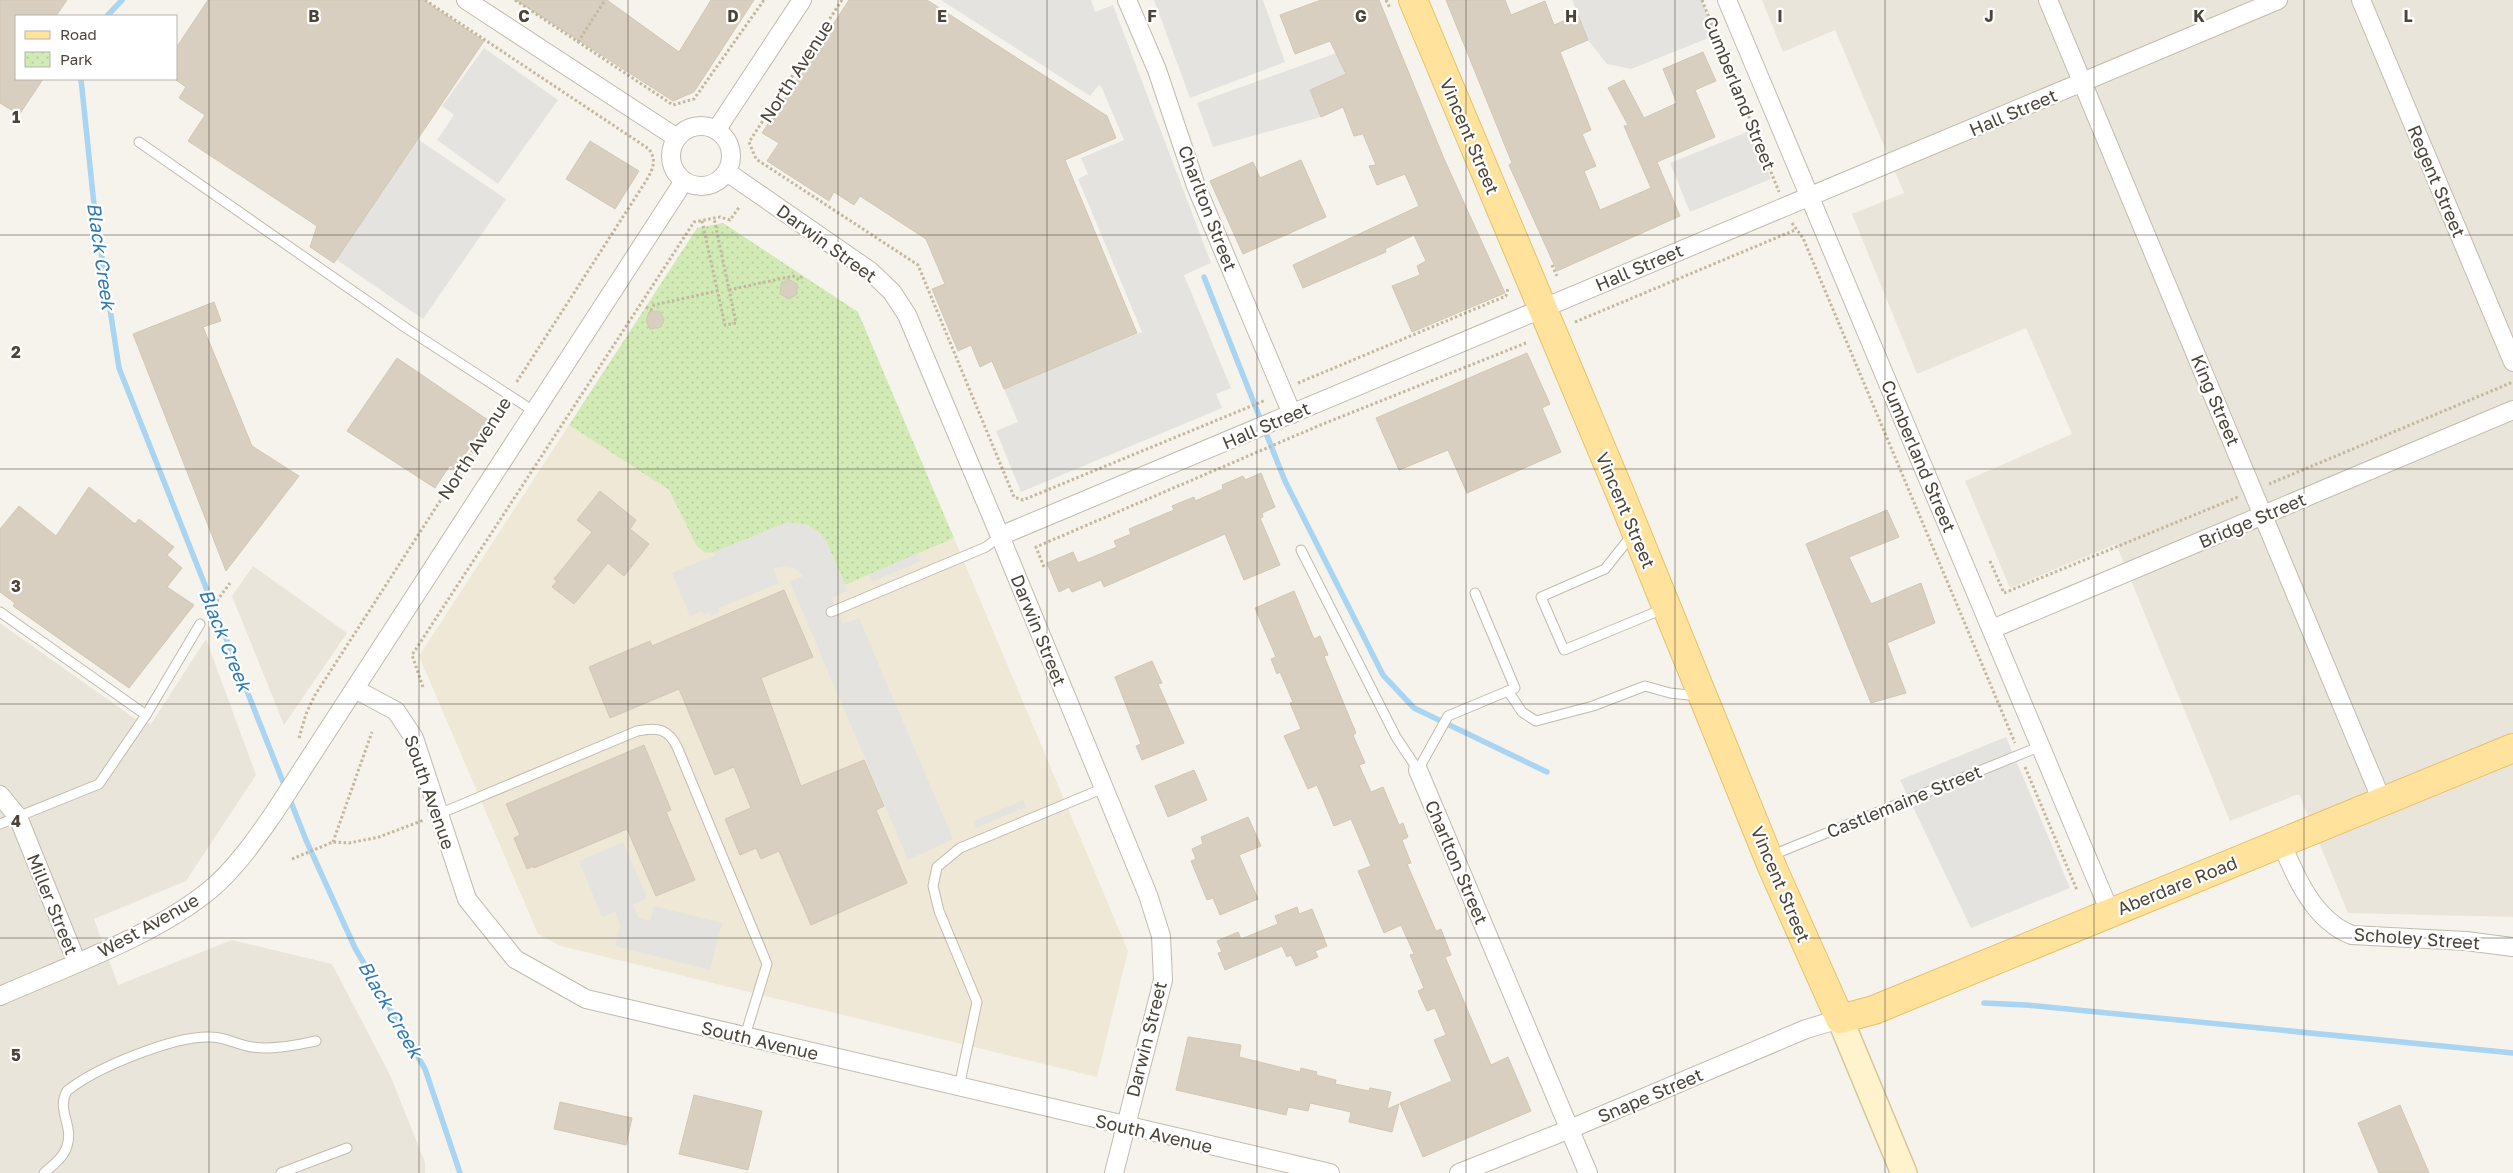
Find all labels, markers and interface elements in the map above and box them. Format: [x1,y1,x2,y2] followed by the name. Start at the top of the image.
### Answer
[308,6,320,26] text: B
[518,6,530,26] text: C
[727,6,739,26] text: D
[937,6,947,26] text: E
[1147,6,1157,26] text: F
[1355,6,1367,26] text: G
[1565,6,1577,26] text: H
[1777,6,1783,26] text: I
[1984,6,1994,26] text: J
[2193,6,2205,26] text: K
[2403,6,2413,26] text: L
[1699,13,1781,173] street label: Cumberland Street
[15,15,178,80] legend
[755,15,837,127] street label: North Avenue
[60,25,97,43] text: Road
[60,50,93,68] text: Park
[1436,75,1504,197] street label: Vincent Street
[1966,84,2060,140] street label: Hall Street
[12,107,20,127] text: 1
[2403,122,2471,240] street label: Regent Street
[1174,142,1242,274] street label: Charlton Street
[773,199,881,287] street label: Darwin Street
[83,201,121,313] water label: Black Creek
[1592,239,1686,295] street label: Hall Street
[11,342,21,362] text: 2
[2187,351,2245,449] street label: King Street
[1877,376,1961,536] street label: Cumberland Street
[433,392,515,504] street label: North Avenue
[1219,397,1313,453] street label: Hall Street
[1592,449,1660,571] street label: Vincent Street
[2195,488,2309,552] street label: Bridge Street
[1007,571,1071,689] street label: Darwin Street
[11,576,21,596] text: 3
[195,585,258,697] water label: Black Creek
[400,732,460,852] street label: South Avenue
[1823,760,1985,842] street label: Castlemaine Street
[1421,797,1493,927] street label: Charlton Street
[11,811,21,831] text: 4
[1747,823,1815,945] street label: Vincent Street
[23,850,83,958] street label: Miller Street
[2114,851,2240,919] street label: Aberdare Road
[94,888,202,962] street label: West Avenue
[2353,923,2481,953] street label: Scholey Street
[354,956,429,1064] water label: Black Creek
[1121,979,1171,1099] street label: Darwin Street
[699,1016,821,1064] street label: South Avenue
[11,1045,21,1065] text: 5
[1594,1063,1706,1127] street label: Snape Street
[1093,1109,1215,1157] street label: South Avenue

